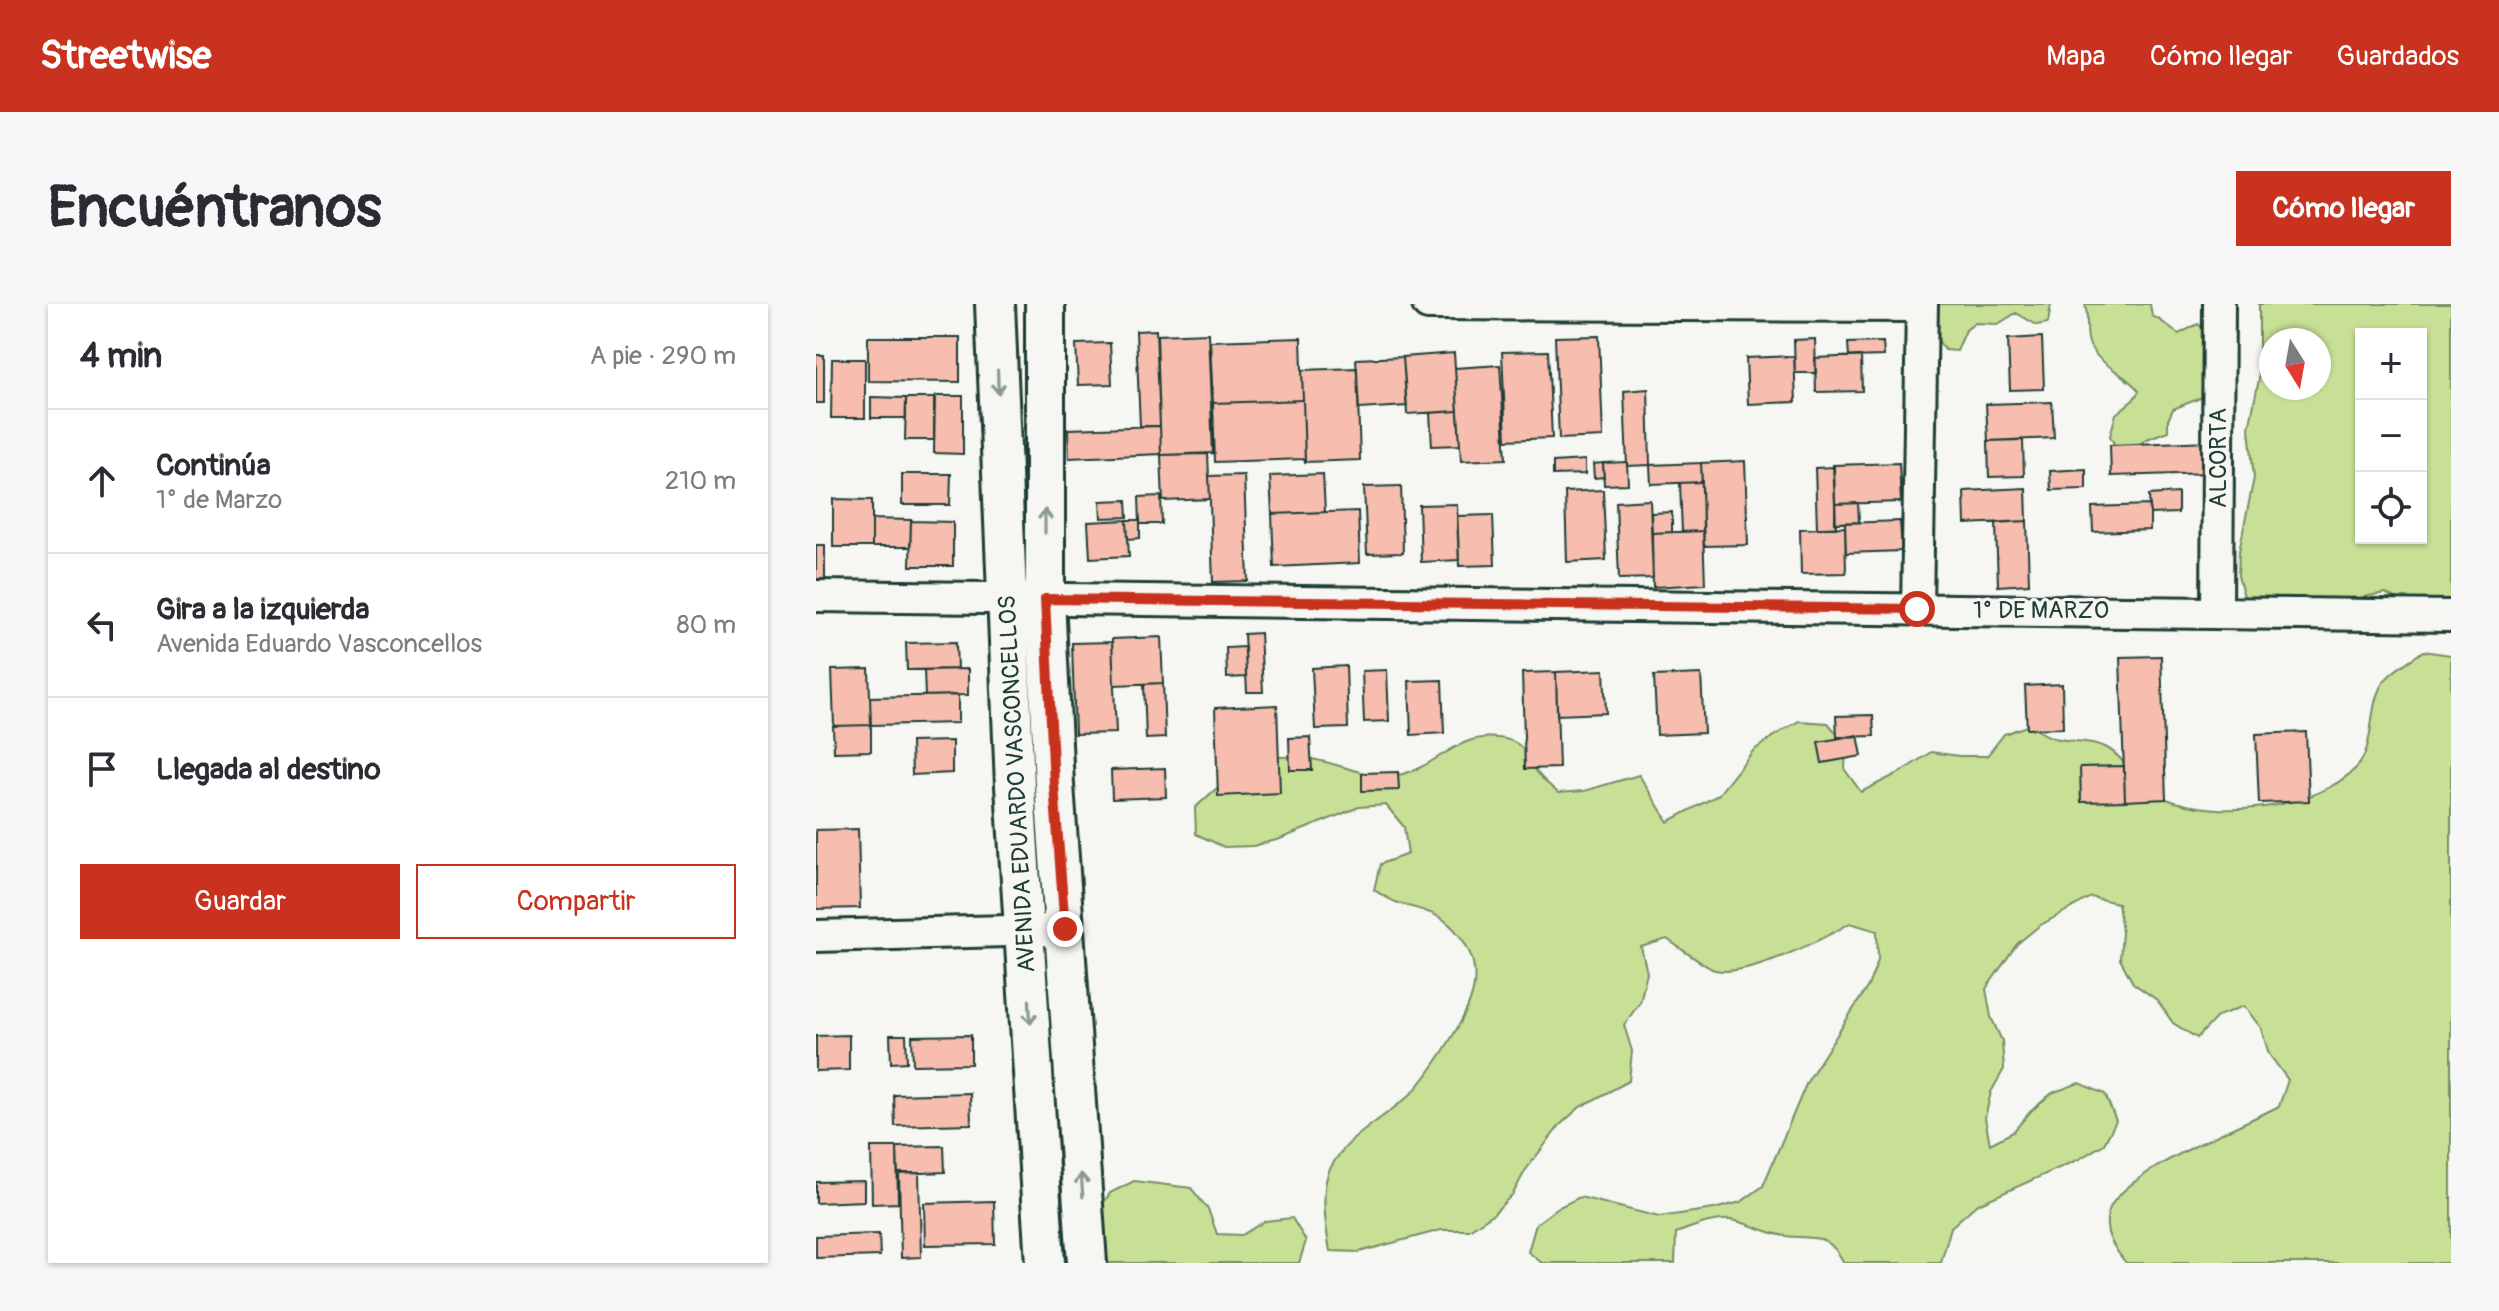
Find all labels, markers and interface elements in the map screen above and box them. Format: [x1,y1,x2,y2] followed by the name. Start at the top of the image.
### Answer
[40,32,211,80] text: Streetwise
[2046,39,2106,74] text: Mapa
[2150,39,2292,74] text: Cómo llegar
[2336,39,2459,74] text: Guardados
[2236,171,2451,246] button: Cómo llegar
[48,174,381,243] text: Encuéntranos
[2259,328,2331,400] north arrow
[2355,328,2427,544] map controls
[2355,328,2427,400] button: +
[80,335,162,378] text: 4 min
[590,340,736,372] text: A pie · 290 m
[991,368,1006,395] one-way arrow
[2355,400,2427,472] button: −
[2204,408,2233,508] street label: ALCORTA
[156,447,271,484] text: Continúa
[80,459,124,503] icon: ahead
[665,465,736,497] text: 210 m
[2355,472,2427,544] button: locate
[156,484,282,516] text: 1° de Marzo
[1037,508,1053,535] one-way arrow
[156,591,369,628] text: Gira a la izquierda
[1899,591,1935,627] route start
[993,595,1041,973] street label: AVENIDA EDUARDO VASCONCELLOS
[1973,596,2109,625] street label: 1° DE MARZO
[80,603,124,647] icon: left
[676,609,736,641] text: 80 m
[156,628,482,660] text: Avenida Eduardo Vasconcellos
[80,747,124,791] icon: arrive
[156,751,381,788] text: Llegada al destino
[80,864,400,939] button: Guardar
[416,864,736,939] button: Compartir
[1047,911,1083,947] route end
[1023,998,1038,1025] one-way arrow
[1074,1172,1089,1199] one-way arrow

